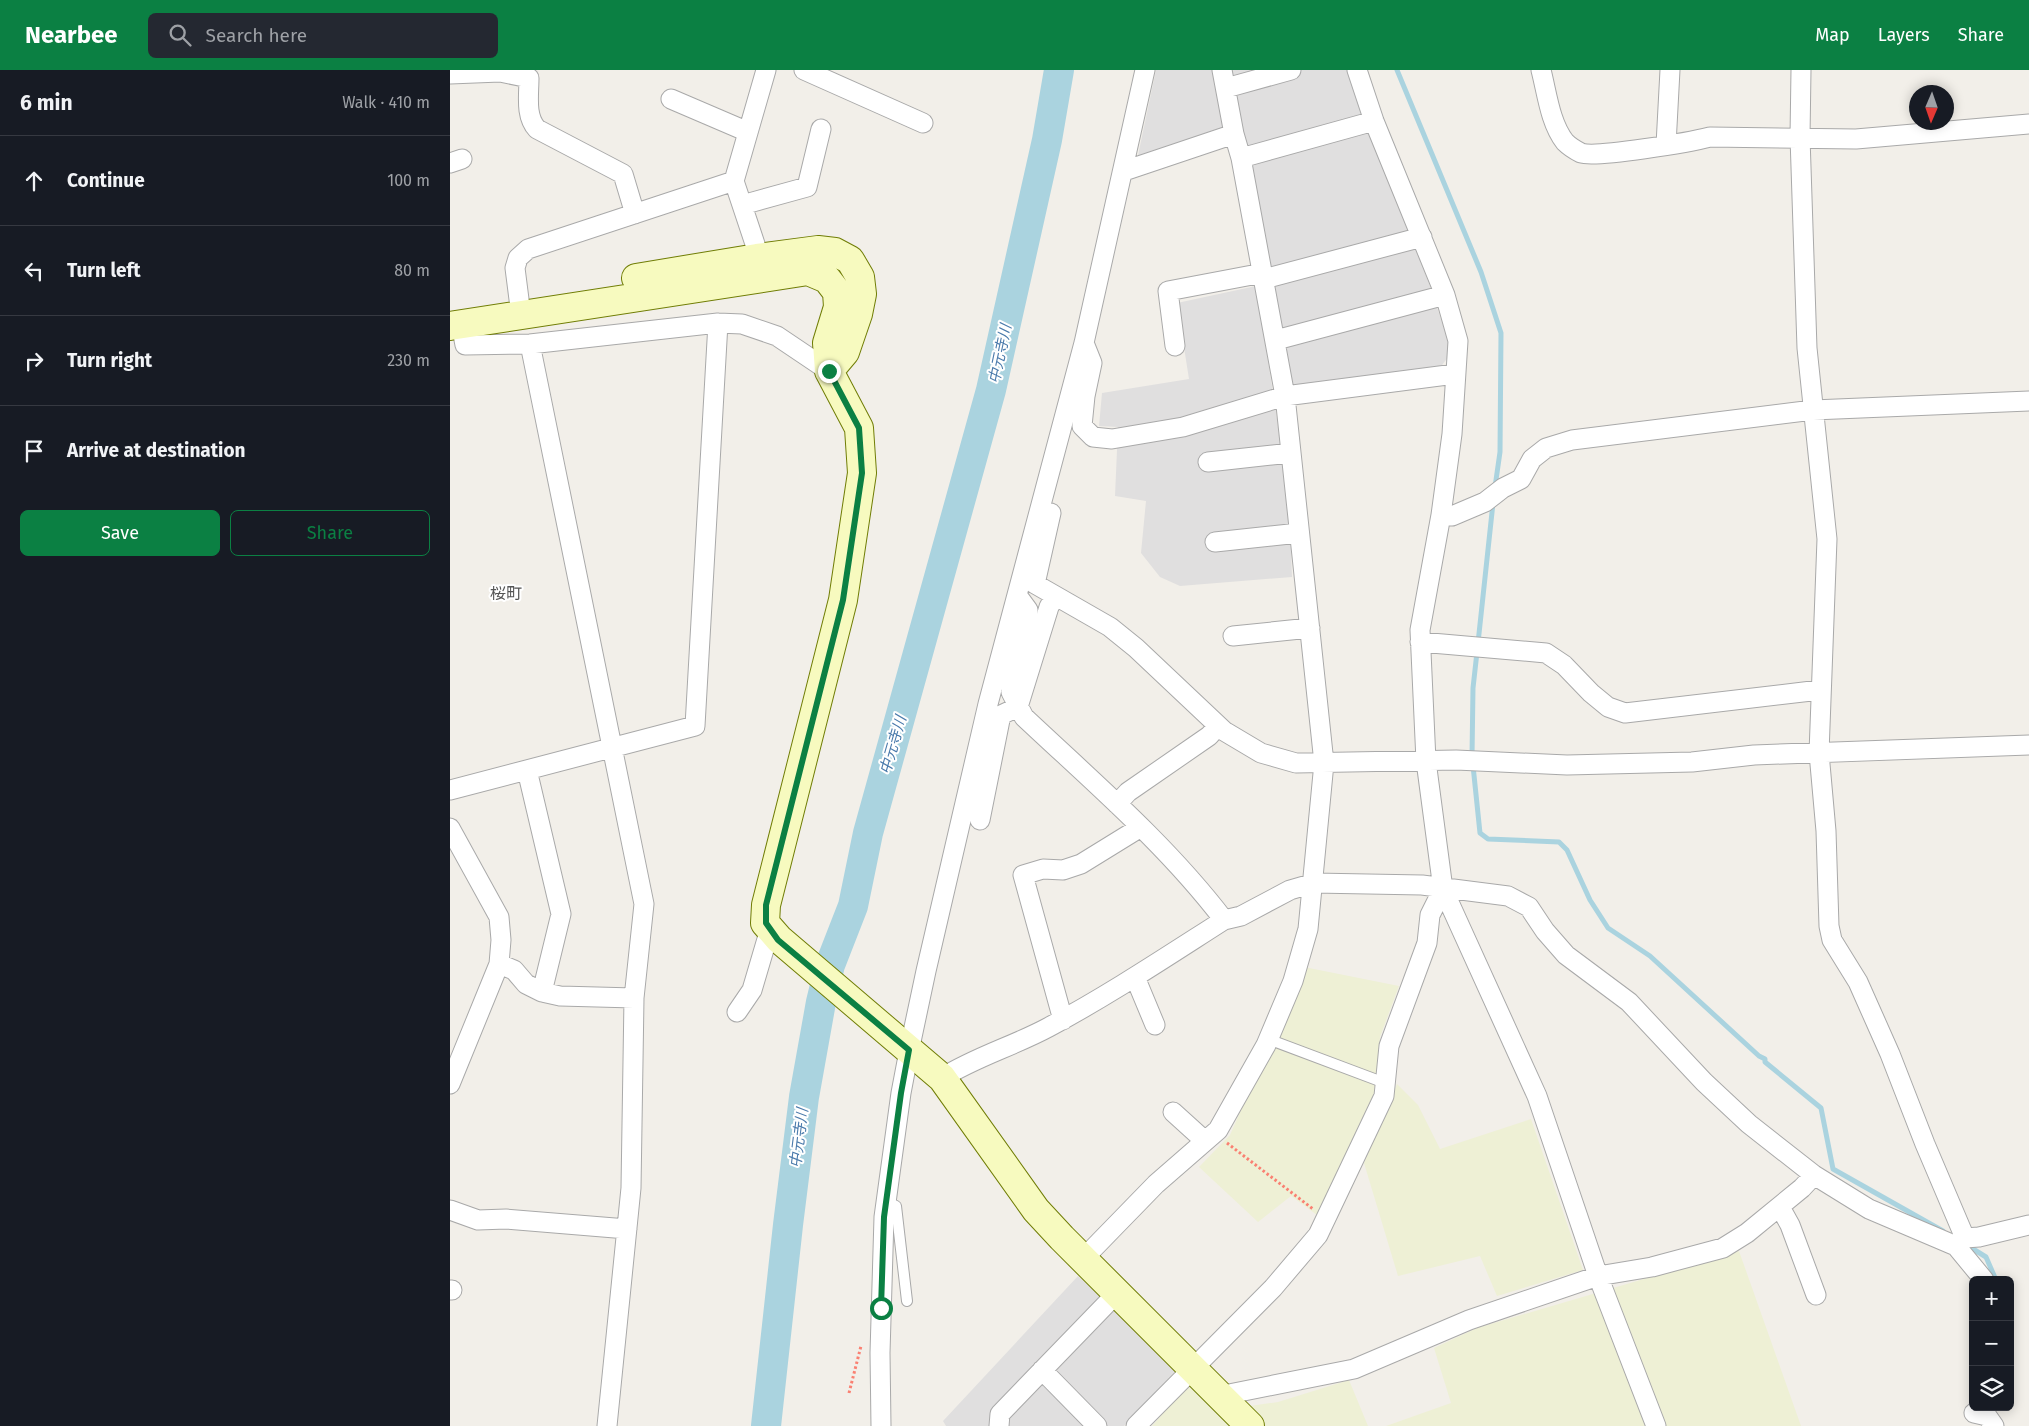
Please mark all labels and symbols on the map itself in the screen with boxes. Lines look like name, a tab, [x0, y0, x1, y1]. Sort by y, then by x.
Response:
north arrow	[1909, 85, 1954, 130]
water label: 中元寺川	[985, 321, 1015, 385]
route end	[818, 360, 841, 383]
district label: 桜町	[490, 584, 522, 603]
water label: 中元寺川	[876, 712, 910, 776]
water label: 中元寺川	[786, 1105, 812, 1169]
route start	[870, 1297, 893, 1320]

